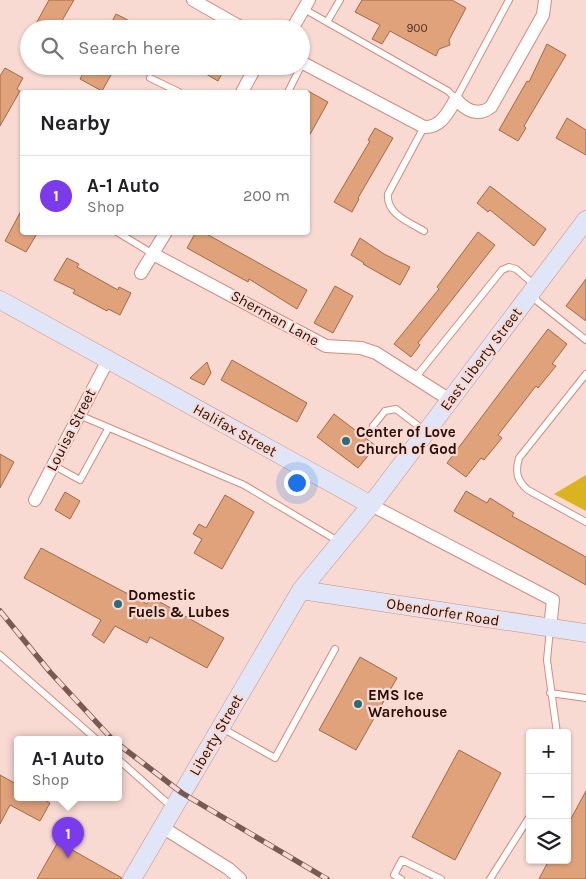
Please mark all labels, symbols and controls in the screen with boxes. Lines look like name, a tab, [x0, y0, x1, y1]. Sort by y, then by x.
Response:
search box	[20, 20, 310, 75]
house number: 900	[406, 21, 428, 35]
icon: search	[38, 34, 66, 62]
text: Search here	[78, 37, 180, 59]
text: Nearby	[40, 111, 110, 135]
text: A-1 Auto	[87, 175, 160, 197]
text: 1	[53, 186, 59, 205]
text: 200 m	[243, 186, 290, 205]
text: Shop	[87, 197, 124, 216]
street label: Sherman Lane	[228, 286, 322, 350]
street label: East Liberty Street	[436, 304, 526, 414]
street label: Louisa Street	[43, 386, 100, 474]
street label: Halifax Street	[190, 400, 280, 461]
place label: Center of Love Church of God	[356, 423, 457, 458]
marker: Center of Love Church of God	[340, 435, 352, 447]
your location	[284, 470, 310, 496]
place label: Domestic Fuels & Lubes	[128, 586, 230, 621]
street label: Obendorfer Road	[385, 594, 501, 630]
marker: Domestic Fuels & Lubes	[112, 598, 124, 610]
place label: EMS Ice Warehouse	[368, 686, 447, 721]
street label: Liberty Street	[185, 691, 247, 779]
marker: EMS Ice Warehouse	[352, 698, 364, 710]
map controls	[526, 729, 571, 864]
button: +	[526, 729, 571, 774]
popup	[14, 736, 122, 801]
text: A-1 Auto	[32, 748, 104, 770]
text: Shop	[32, 770, 69, 789]
button: −	[526, 774, 571, 819]
pin: 1	[52, 817, 84, 858]
button: layers	[526, 819, 571, 864]

